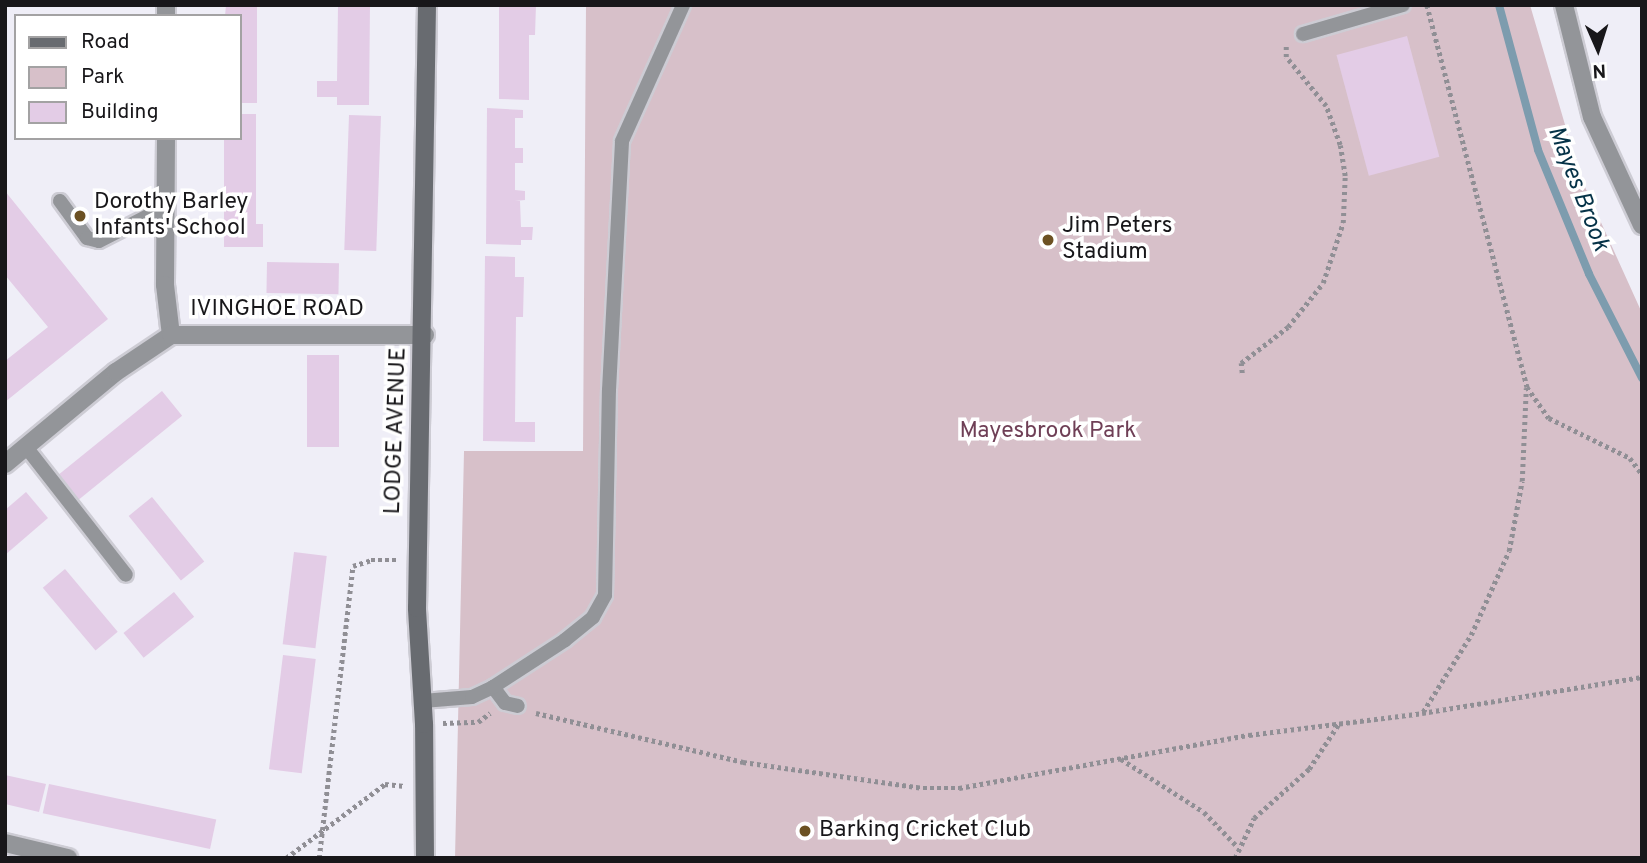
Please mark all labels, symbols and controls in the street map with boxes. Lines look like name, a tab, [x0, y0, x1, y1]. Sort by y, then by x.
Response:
legend	[14, 14, 242, 140]
north arrow	[1563, 14, 1633, 84]
text: Road	[81, 29, 130, 56]
text: N	[1592, 58, 1607, 82]
text: Park	[81, 64, 124, 91]
text: Building	[81, 99, 159, 126]
water label: Mayes Brook	[1540, 122, 1614, 256]
place label: Dorothy Barley Infants' School	[94, 189, 248, 243]
marker: Dorothy Barley Infants' School	[72, 208, 88, 224]
place label: Jim Peters Stadium	[1062, 213, 1173, 267]
marker: Jim Peters Stadium	[1040, 232, 1056, 248]
street label: IVINGHOE ROAD	[190, 296, 364, 324]
street label: LODGE AVENUE	[380, 347, 414, 515]
park label: Mayesbrook Park	[959, 418, 1137, 446]
place label: Barking Cricket Club	[819, 817, 1031, 845]
marker: Barking Cricket Club	[797, 823, 813, 839]

